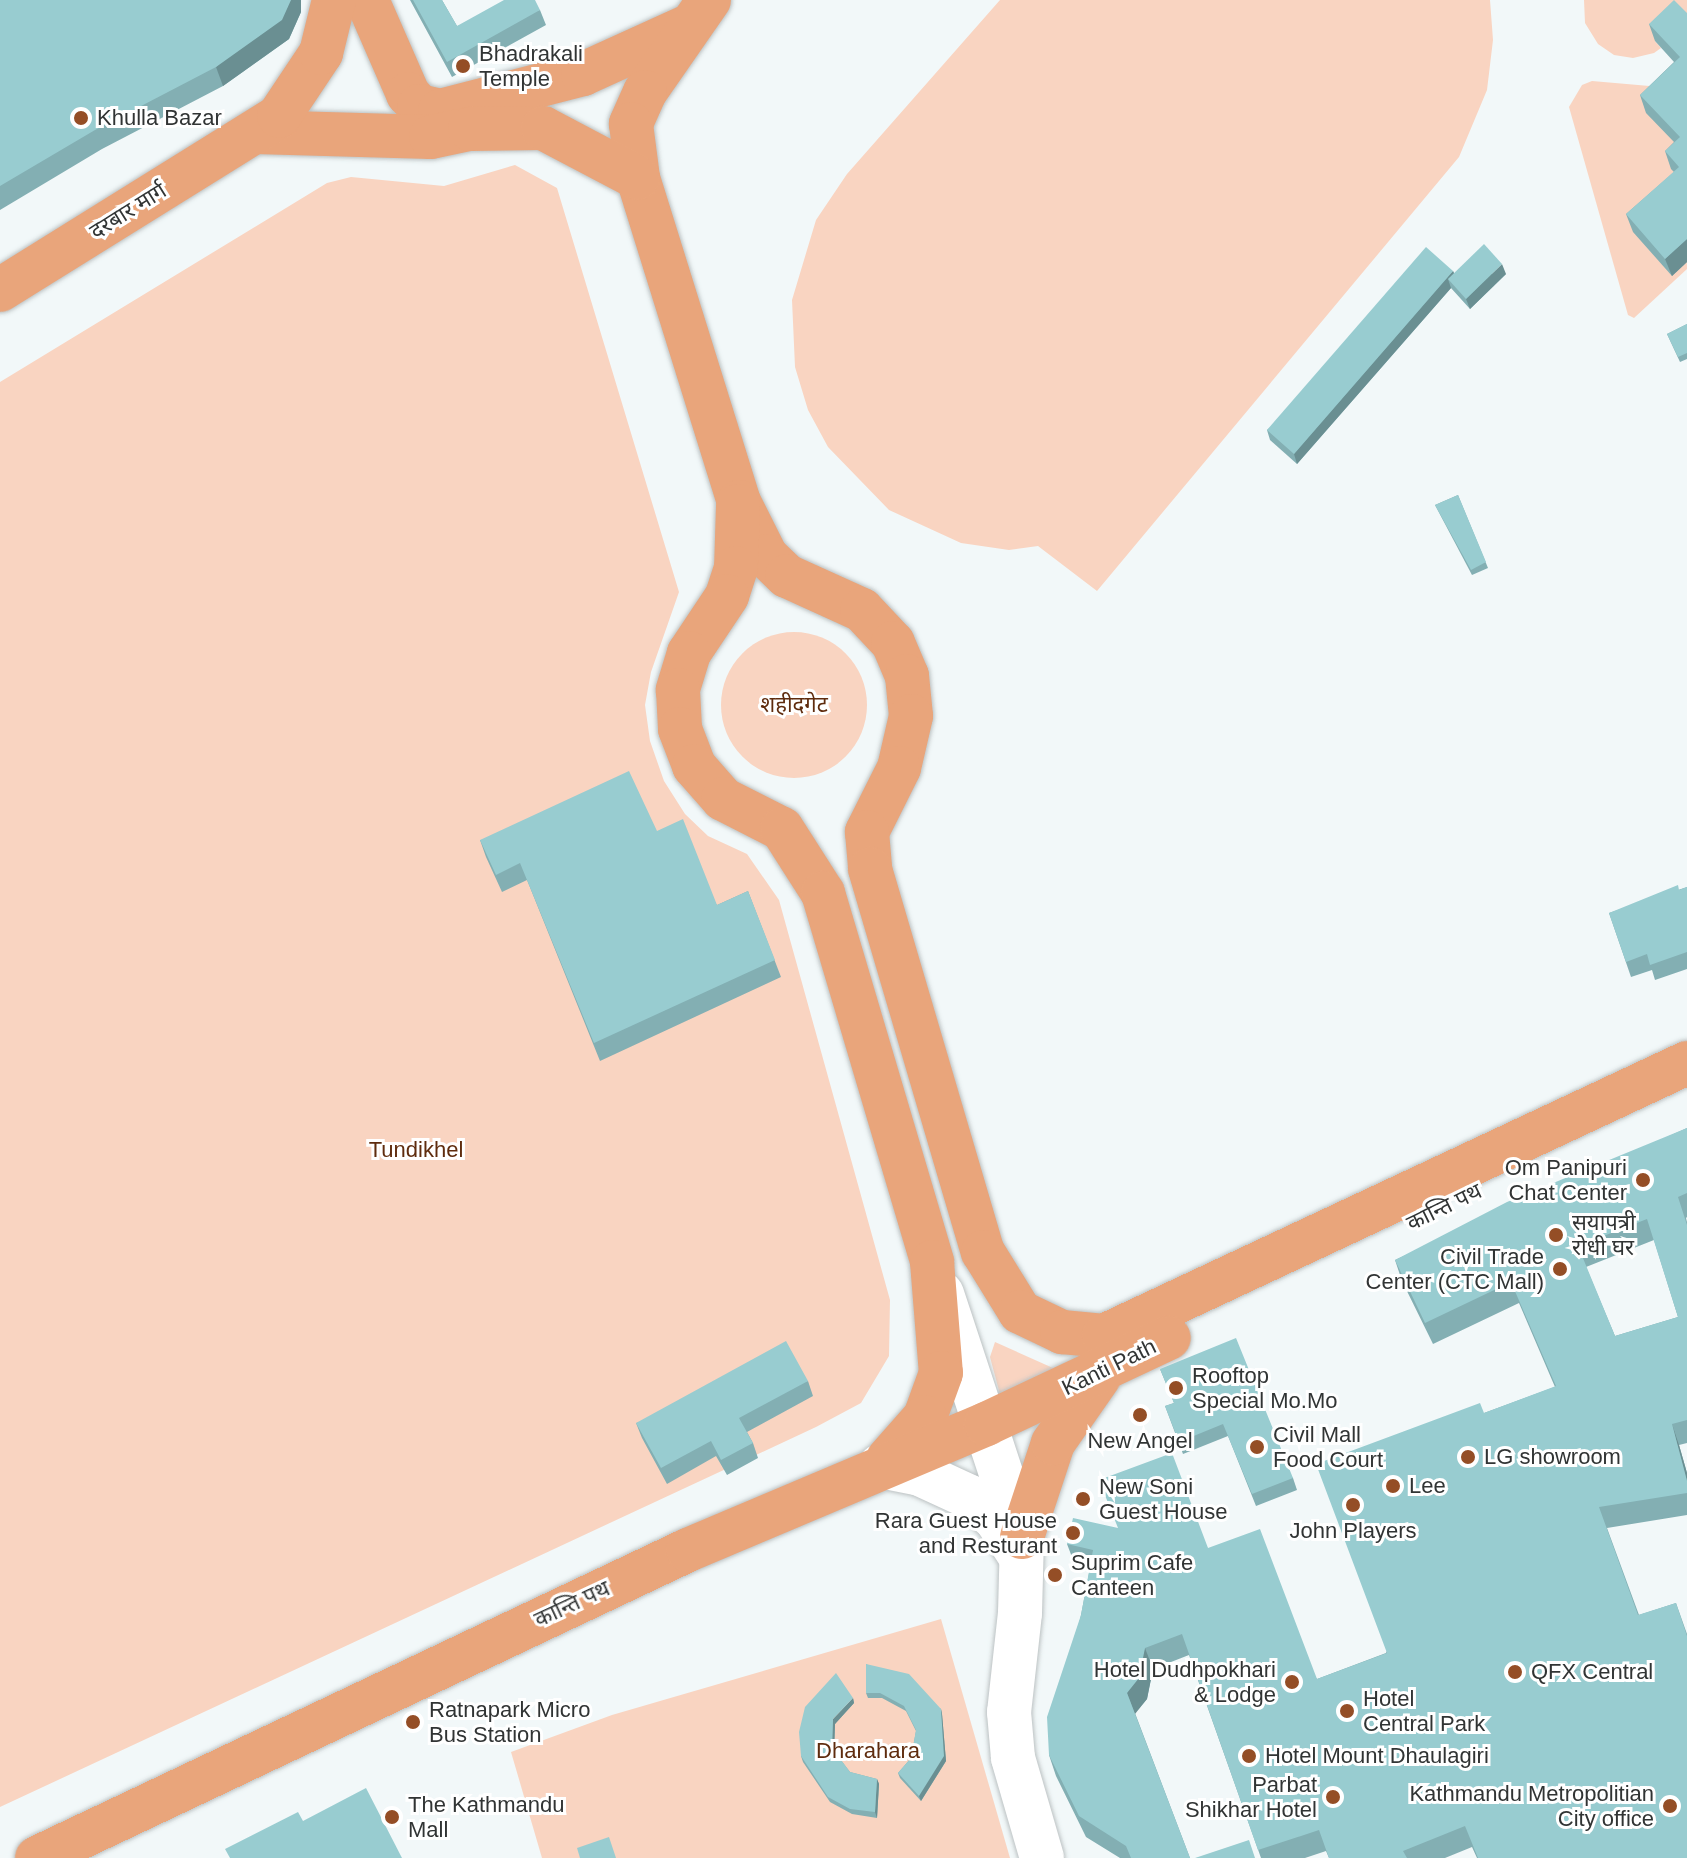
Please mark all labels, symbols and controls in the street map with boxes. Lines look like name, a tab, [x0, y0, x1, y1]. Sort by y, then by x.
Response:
place label: Bhadrakali Temple	[479, 40, 583, 92]
marker: Bhadrakali Temple	[454, 57, 472, 75]
place label: Khulla Bazar	[97, 105, 222, 131]
marker: Khulla Bazar	[72, 109, 90, 127]
street label: दरबार मार्ग	[85, 177, 171, 245]
park label: शहीदगेट	[760, 692, 828, 718]
park label: Tundikhel	[369, 1137, 463, 1163]
place label: Om Panipuri Chat Center	[1505, 1154, 1627, 1206]
marker: Om Panipuri Chat Center	[1634, 1171, 1652, 1189]
street label: कान्ति पथ	[1402, 1178, 1486, 1236]
place label: सयापत्री रोधी घर	[1572, 1209, 1636, 1260]
marker: सयापत्री रोधी घर	[1547, 1226, 1565, 1244]
place label: Civil Trade Center (CTC Mall)	[1366, 1243, 1544, 1294]
marker: Civil Trade Center (CTC Mall)	[1551, 1260, 1569, 1278]
street label: Kanti Path	[1058, 1333, 1160, 1401]
place label: Rooftop Special Mo.Mo	[1192, 1362, 1338, 1414]
marker: Rooftop Special Mo.Mo	[1167, 1379, 1185, 1397]
marker: New Angel	[1131, 1406, 1149, 1424]
place label: Civil Mall Food Court	[1273, 1421, 1383, 1472]
place label: New Angel	[1087, 1428, 1193, 1454]
marker: Civil Mall Food Court	[1248, 1438, 1266, 1456]
place label: LG showroom	[1484, 1444, 1621, 1470]
marker: LG showroom	[1459, 1448, 1477, 1466]
place label: New Soni Guest House	[1099, 1473, 1227, 1524]
place label: Lee	[1409, 1473, 1446, 1499]
marker: Lee	[1384, 1477, 1402, 1495]
marker: New Soni Guest House	[1074, 1490, 1092, 1508]
marker: John Players	[1344, 1496, 1362, 1514]
place label: Rara Guest House and Resturant	[875, 1507, 1057, 1558]
place label: John Players	[1289, 1518, 1417, 1544]
marker: Rara Guest House and Resturant	[1064, 1524, 1082, 1542]
place label: Suprim Cafe Canteen	[1071, 1549, 1193, 1600]
marker: Suprim Cafe Canteen	[1046, 1566, 1064, 1584]
street label: कान्ति पथ	[530, 1575, 614, 1633]
place label: Hotel Dudhpokhari & Lodge	[1094, 1656, 1276, 1708]
place label: QFX Central	[1531, 1659, 1653, 1685]
marker: QFX Central	[1506, 1663, 1524, 1681]
marker: Hotel Dudhpokhari & Lodge	[1283, 1673, 1301, 1691]
place label: Hotel Central Park	[1363, 1685, 1485, 1736]
place label: Ratnapark Micro Bus Station	[429, 1696, 590, 1748]
marker: Hotel Central Park	[1338, 1702, 1356, 1720]
marker: Ratnapark Micro Bus Station	[404, 1713, 422, 1731]
park label: Dharahara	[816, 1738, 920, 1764]
place label: Hotel Mount Dhaulagiri	[1265, 1743, 1489, 1769]
marker: Hotel Mount Dhaulagiri	[1240, 1747, 1258, 1765]
place label: Parbat Shikhar Hotel	[1185, 1771, 1317, 1822]
place label: Kathmandu Metropolitian City office	[1409, 1780, 1654, 1832]
marker: Parbat Shikhar Hotel	[1324, 1788, 1342, 1806]
place label: The Kathmandu Mall	[408, 1791, 565, 1842]
marker: Kathmandu Metropolitian City office	[1661, 1797, 1679, 1815]
marker: The Kathmandu Mall	[383, 1808, 401, 1826]

